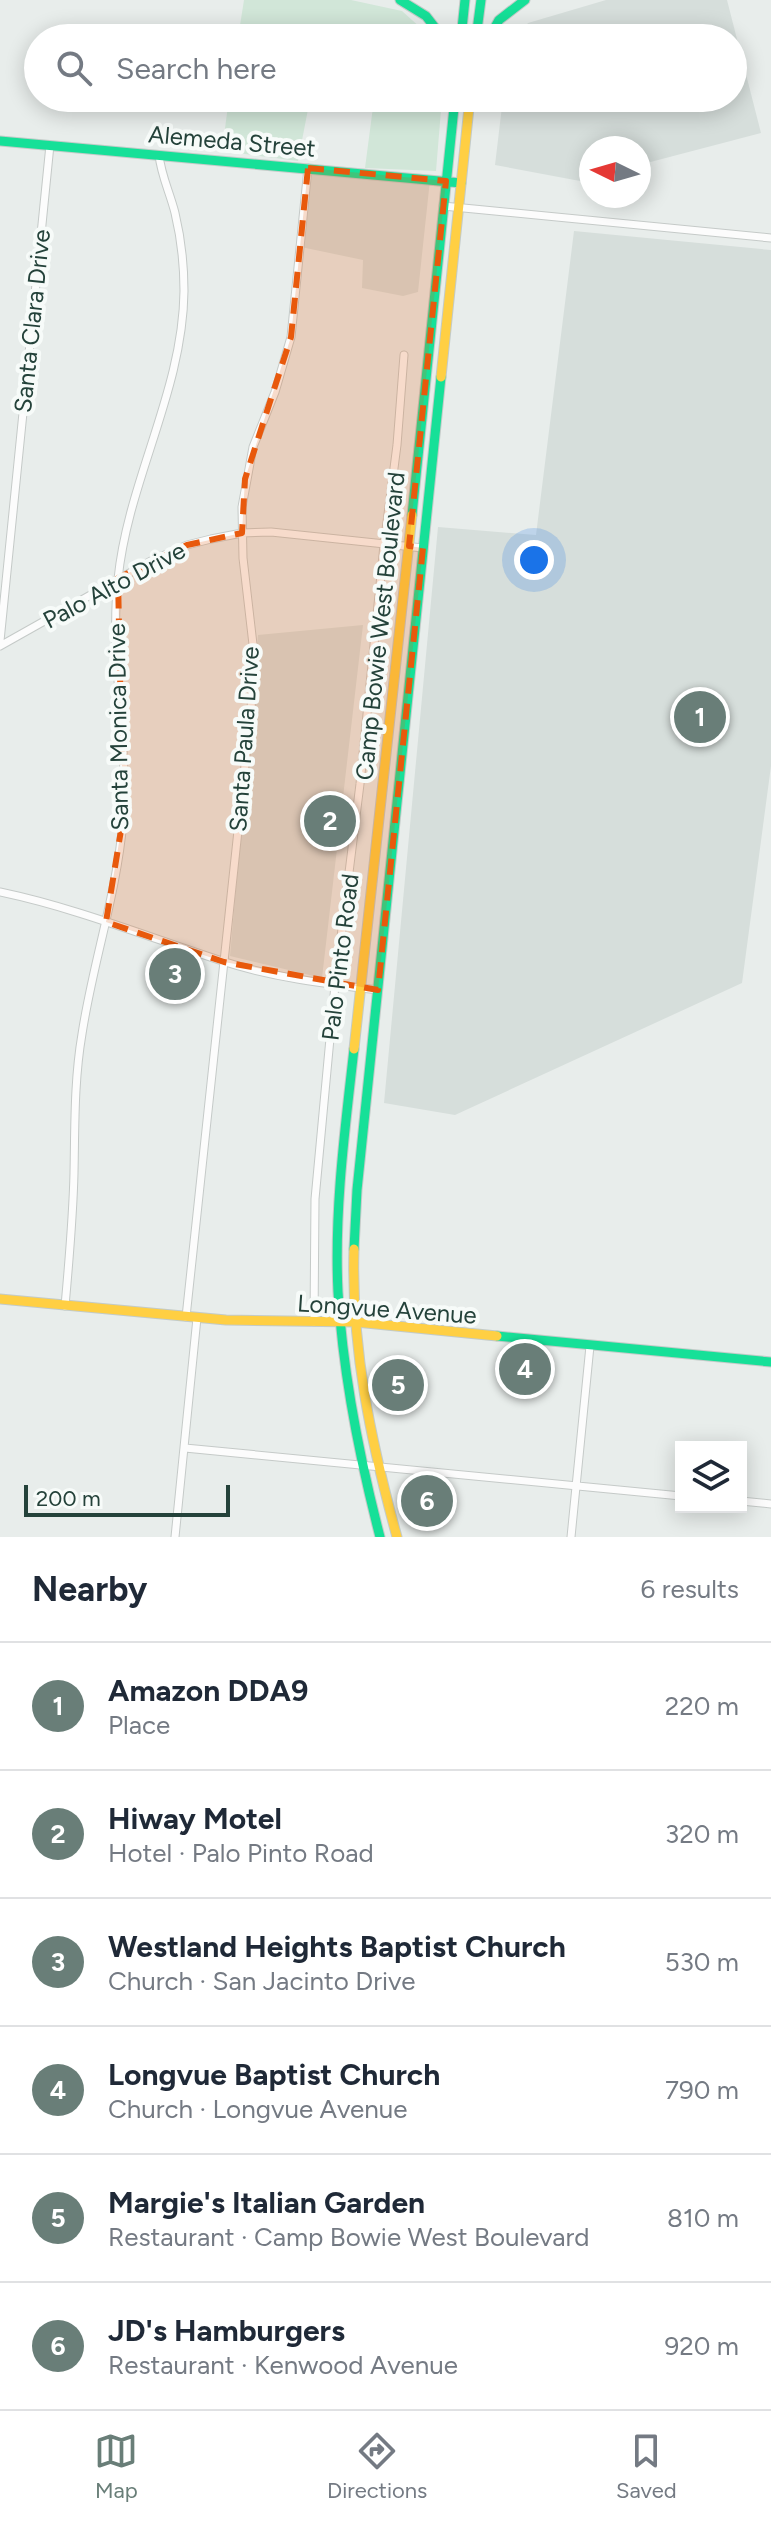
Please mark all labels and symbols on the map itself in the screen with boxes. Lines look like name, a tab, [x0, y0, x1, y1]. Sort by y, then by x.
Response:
street label: Alemeda Street	[147, 119, 317, 163]
north arrow	[579, 136, 651, 208]
street label: Santa Clara Drive	[8, 228, 56, 414]
street label: Camp Bowie West Boulevard	[349, 470, 411, 782]
street label: Palo Alto Drive	[38, 535, 190, 635]
your location	[514, 540, 554, 580]
street label: Santa Monica Drive	[102, 623, 134, 831]
street label: Santa Paula Drive	[223, 645, 265, 833]
pin: 1	[674, 687, 726, 747]
pin: 2	[304, 791, 356, 851]
street label: Palo Pinto Road	[315, 872, 365, 1042]
pin: 3	[149, 944, 201, 1004]
street label: Longvue Avenue	[296, 1288, 478, 1330]
pin: 4	[499, 1339, 551, 1399]
pin: 5	[372, 1355, 424, 1415]
pin: 6	[401, 1471, 453, 1531]
scale bar	[24, 1481, 230, 1517]

